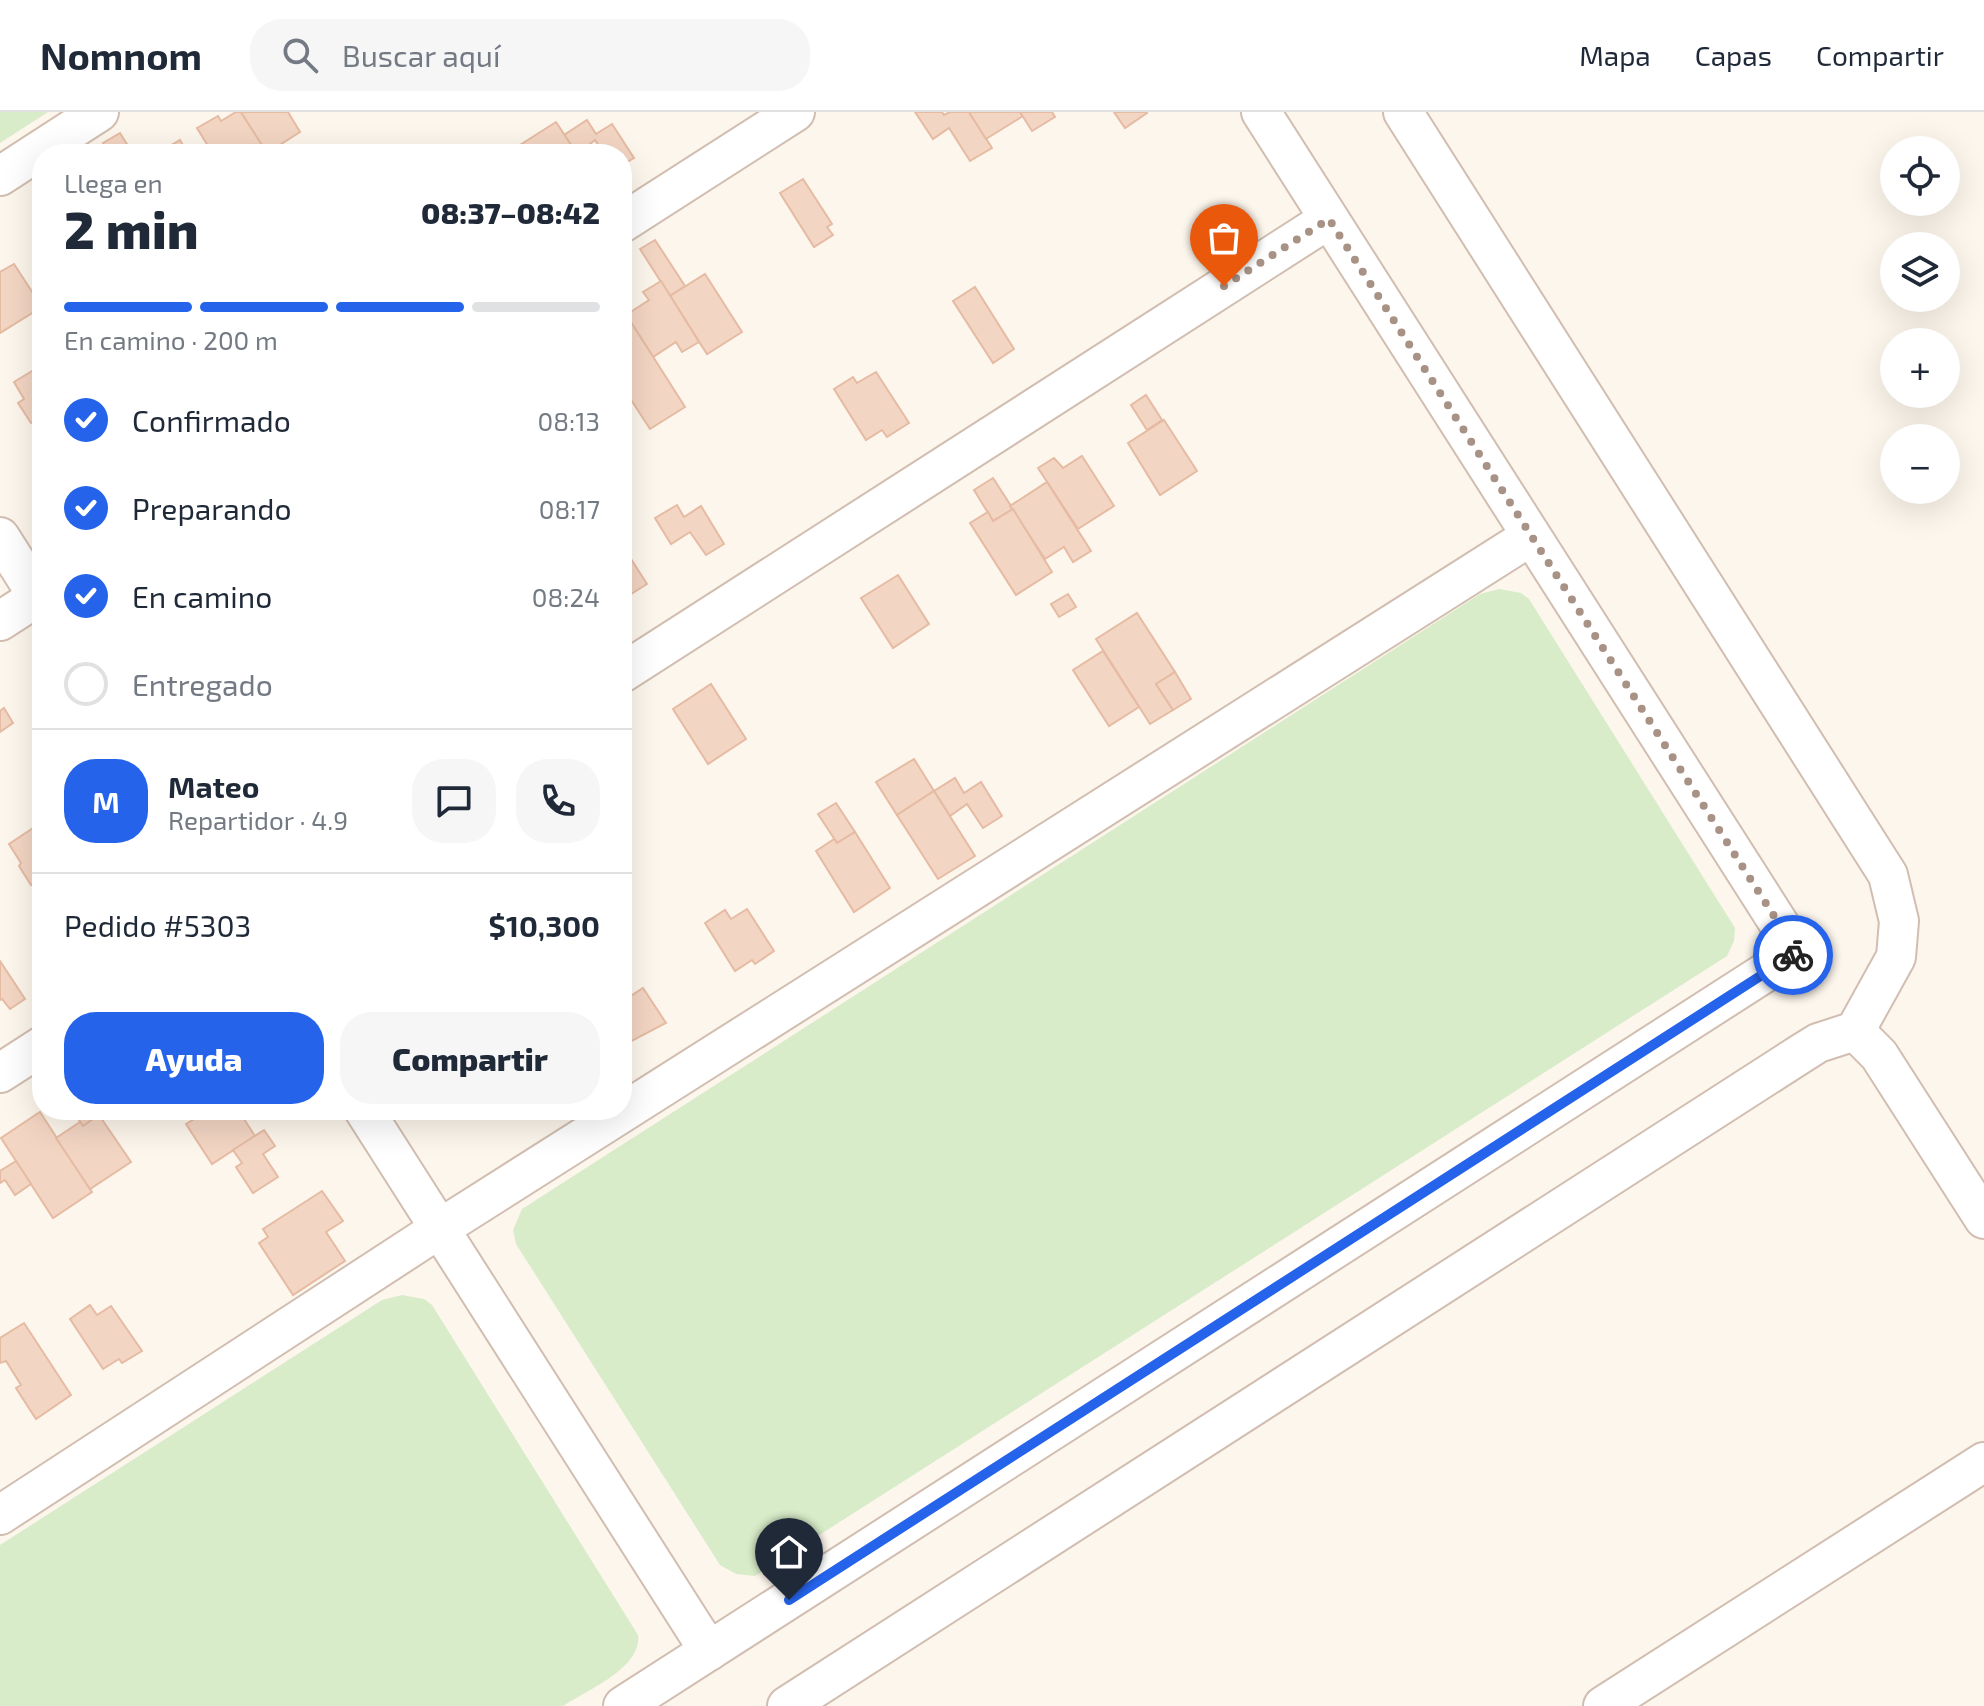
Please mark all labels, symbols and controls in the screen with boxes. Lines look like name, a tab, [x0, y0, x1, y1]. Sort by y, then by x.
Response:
search box	[250, 19, 810, 91]
text: Nomnom	[40, 32, 202, 78]
icon: search	[278, 33, 322, 77]
text: Buscar aquí	[342, 37, 500, 73]
text: Mapa	[1579, 38, 1651, 72]
text: Capas	[1695, 38, 1772, 72]
text: Compartir	[1816, 38, 1944, 72]
map controls	[1880, 136, 1960, 504]
button: locate	[1880, 136, 1960, 216]
text: Llega en	[64, 167, 163, 198]
text: 08:37–08:42	[421, 194, 600, 230]
text: 2 min	[64, 197, 199, 259]
pin	[1190, 204, 1258, 286]
icon: bag	[1202, 216, 1246, 260]
button: layers	[1880, 232, 1960, 312]
text: En camino · 200 m	[64, 324, 278, 355]
button: +	[1880, 328, 1960, 408]
icon: check	[64, 398, 108, 442]
text: Confirmado	[132, 402, 291, 438]
text: 08:13	[538, 405, 600, 436]
button: −	[1880, 424, 1960, 504]
icon: check	[64, 486, 108, 530]
text: Preparando	[132, 490, 291, 526]
text: 08:17	[539, 493, 600, 524]
icon: check	[64, 574, 108, 618]
text: En camino	[132, 578, 272, 614]
text: 08:24	[532, 581, 600, 612]
text: Entregado	[132, 666, 273, 702]
button: chat	[412, 759, 496, 843]
button: phone	[516, 759, 600, 843]
text: Mateo	[168, 768, 259, 804]
text: M	[92, 783, 120, 819]
text: Repartidor · 4.9	[168, 804, 348, 835]
text: Pedido #5303	[64, 907, 251, 943]
text: $10,300	[489, 907, 600, 943]
courier	[1753, 915, 1833, 995]
icon: bike	[1771, 933, 1815, 977]
button: Ayuda	[64, 1012, 324, 1104]
button: Compartir	[340, 1012, 600, 1104]
pin	[755, 1518, 823, 1600]
icon: home	[767, 1530, 811, 1574]

